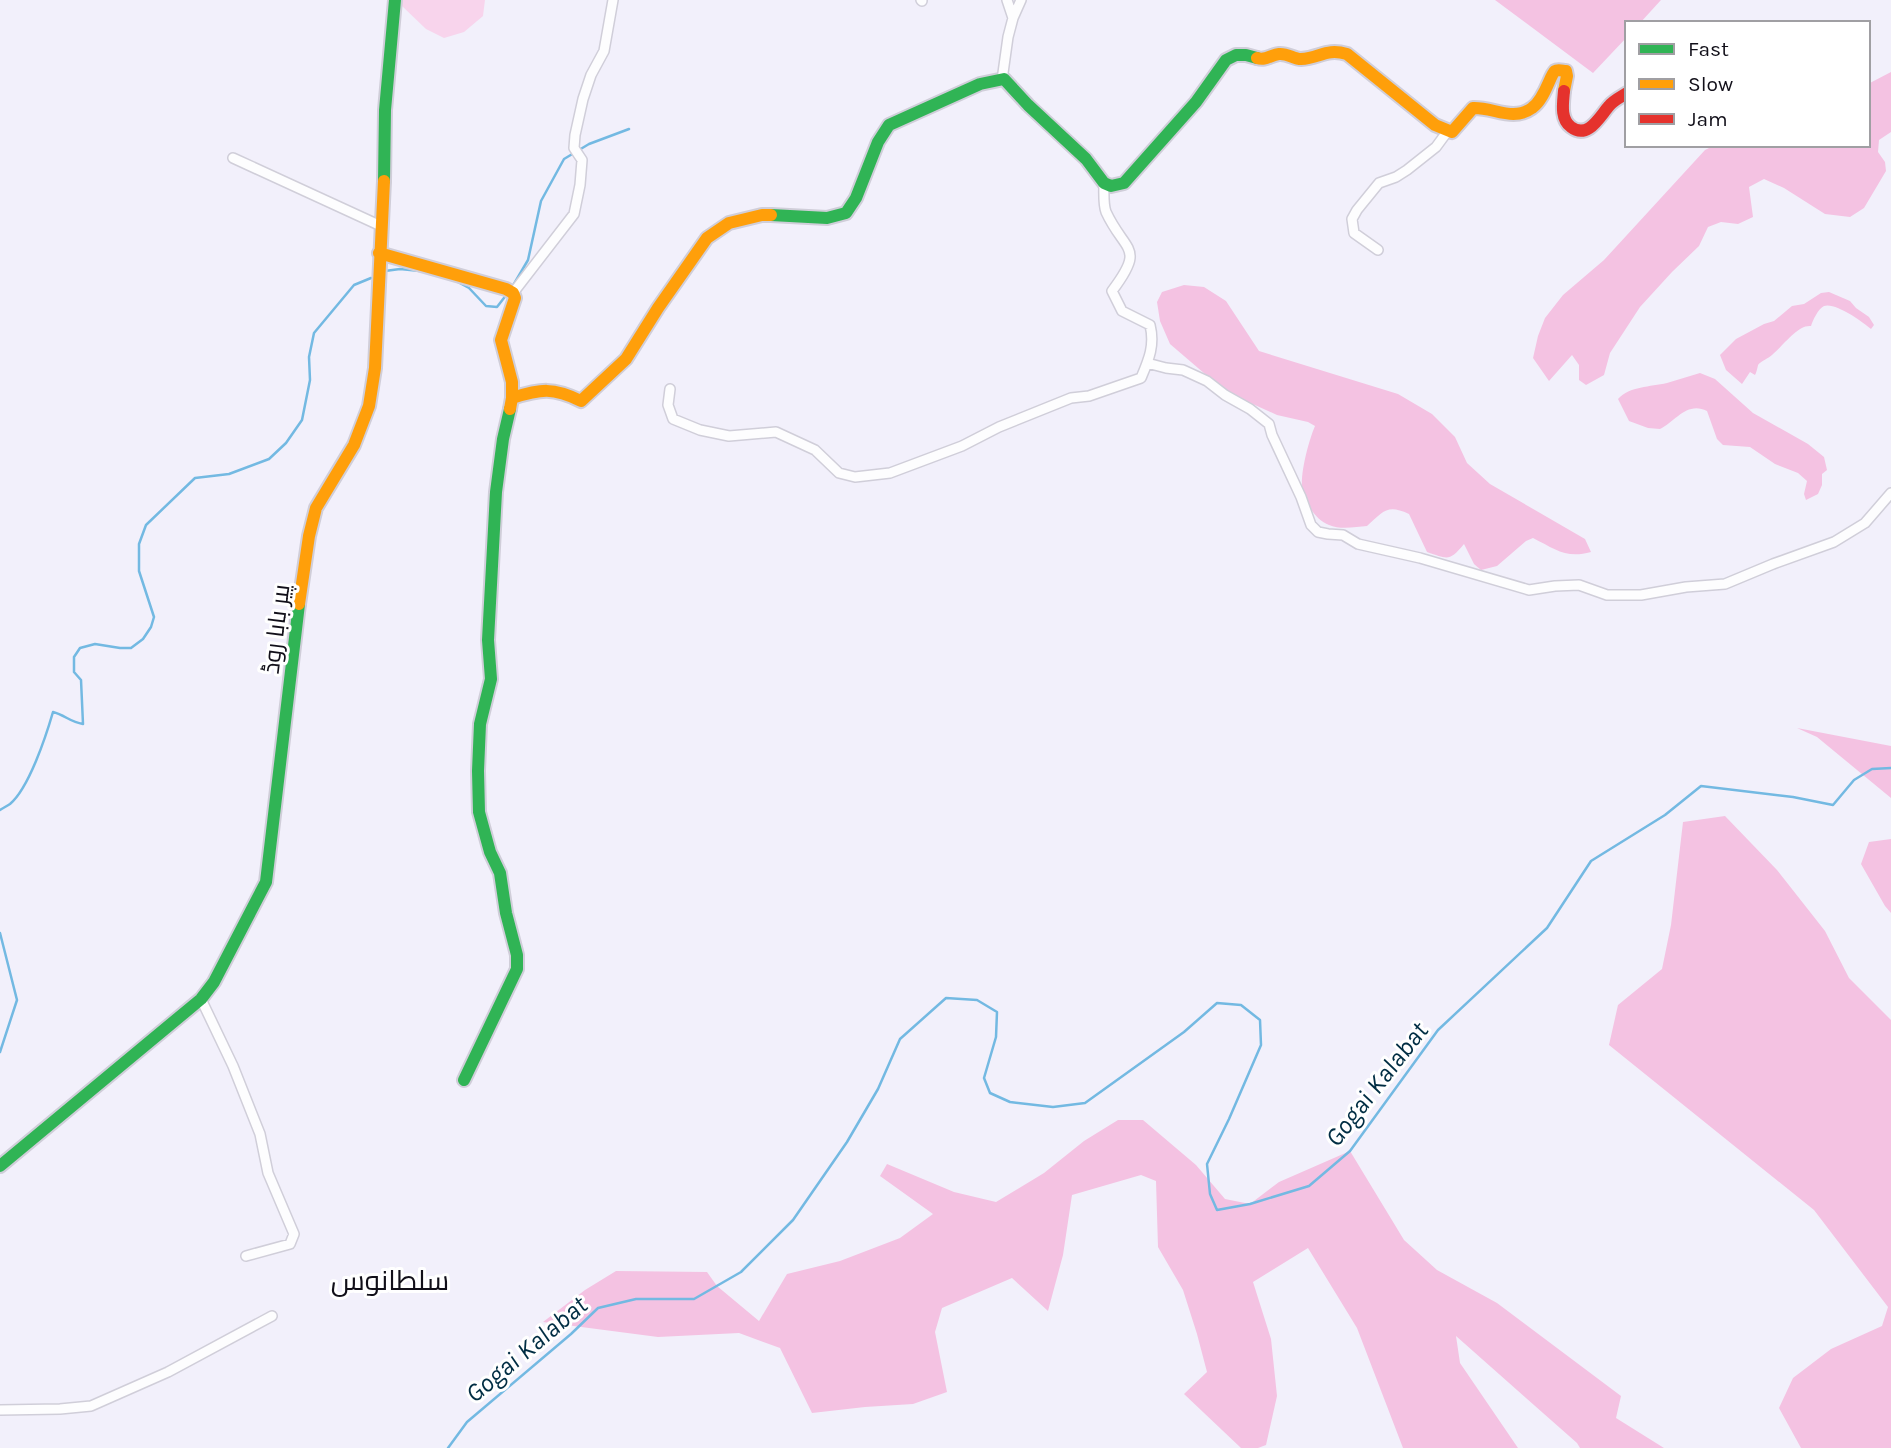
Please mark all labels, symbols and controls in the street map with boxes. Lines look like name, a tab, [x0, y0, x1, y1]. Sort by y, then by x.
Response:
legend	[1625, 21, 1870, 147]
text: Fast	[1688, 37, 1729, 61]
text: Slow	[1688, 72, 1733, 96]
text: Jam	[1688, 107, 1728, 131]
street label: پیر بابا روڈ	[257, 582, 297, 676]
water label: Gogai Kalabat	[1318, 1015, 1435, 1153]
district label: سلطانوس	[331, 1264, 449, 1297]
water label: Gogai Kalabat	[459, 1289, 594, 1409]

